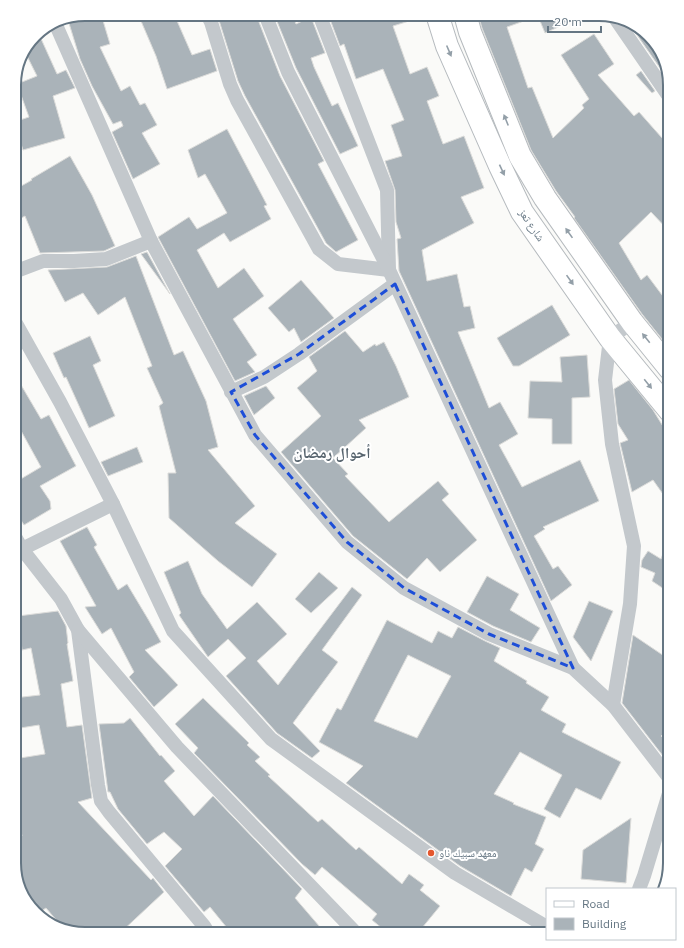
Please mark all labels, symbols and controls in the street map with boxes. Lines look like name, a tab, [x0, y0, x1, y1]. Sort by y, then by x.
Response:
scale bar	[548, 8, 601, 34]
text: 20 m	[554, 14, 582, 29]
one-way arrow	[446, 45, 453, 57]
one-way arrow	[502, 114, 508, 126]
one-way arrow	[499, 164, 505, 176]
street label: شارع تعز	[515, 205, 548, 244]
one-way arrow	[565, 228, 573, 238]
one-way arrow	[566, 275, 574, 285]
one-way arrow	[641, 333, 650, 344]
one-way arrow	[643, 379, 652, 389]
district label: أحوال رمضان	[293, 443, 371, 462]
place label: معهد سبيك ناو	[439, 846, 497, 860]
marker: معهد سبيك ناو	[426, 848, 436, 858]
legend	[546, 888, 676, 940]
text: Road	[582, 896, 610, 911]
text: Building	[582, 916, 627, 931]

